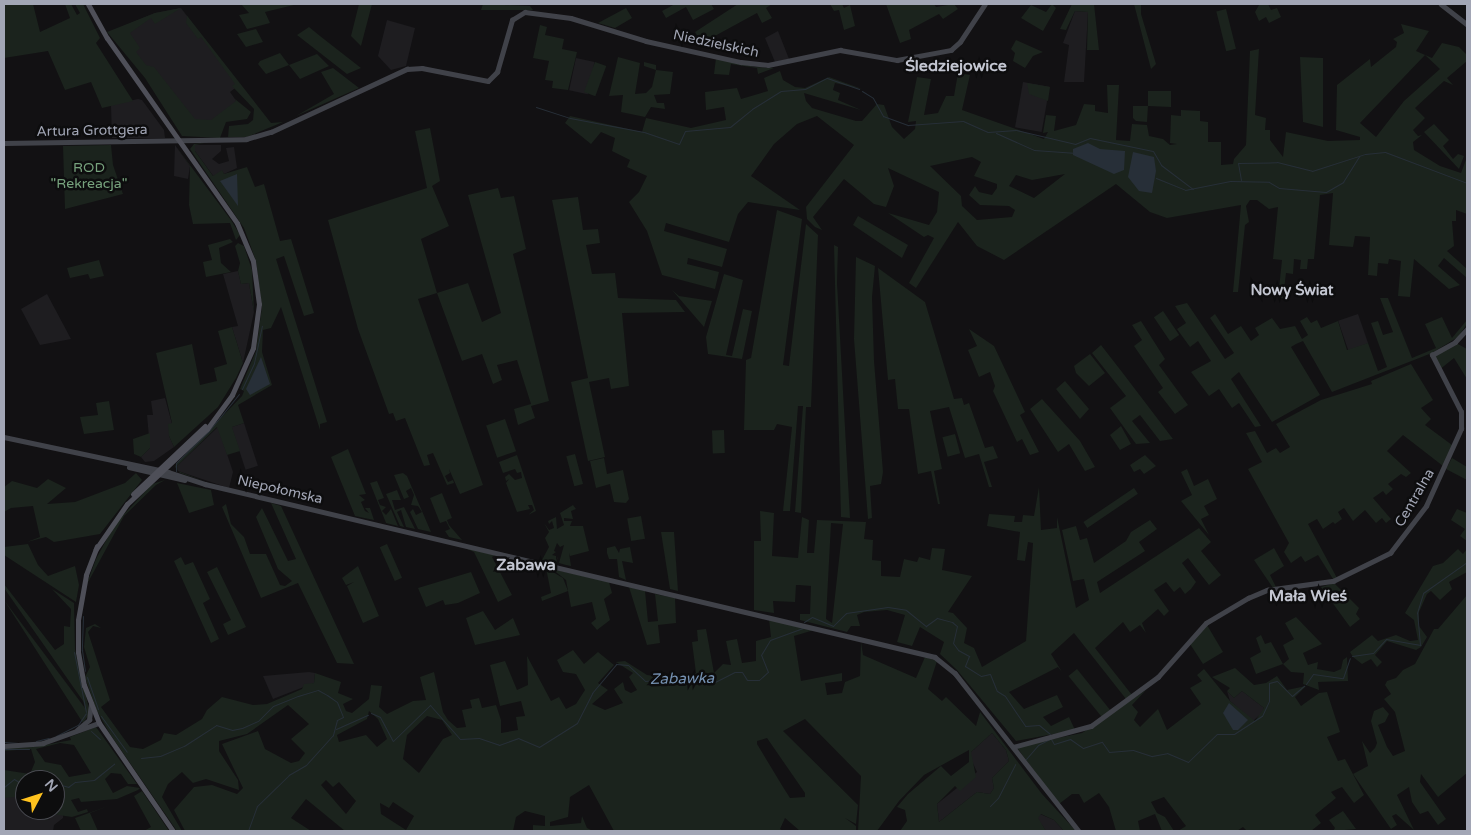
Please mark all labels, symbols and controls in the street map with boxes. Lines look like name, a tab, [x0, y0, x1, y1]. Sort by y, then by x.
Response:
street label: Niedzielskich	[672, 27, 760, 61]
district label: Śledziejowice	[905, 56, 1007, 76]
street label: Artura Grottgera	[36, 122, 148, 140]
park label: ROD "Rekreacja"	[51, 160, 127, 192]
district label: Nowy Świat	[1250, 282, 1334, 300]
street label: Centralna	[1392, 466, 1438, 530]
street label: Niepołomska	[236, 472, 324, 508]
district label: Zabawa	[496, 555, 556, 575]
district label: Mała Wieś	[1269, 586, 1347, 606]
water label: Zabawka	[650, 669, 714, 689]
north arrow	[15, 770, 65, 820]
text: N	[41, 776, 61, 795]

